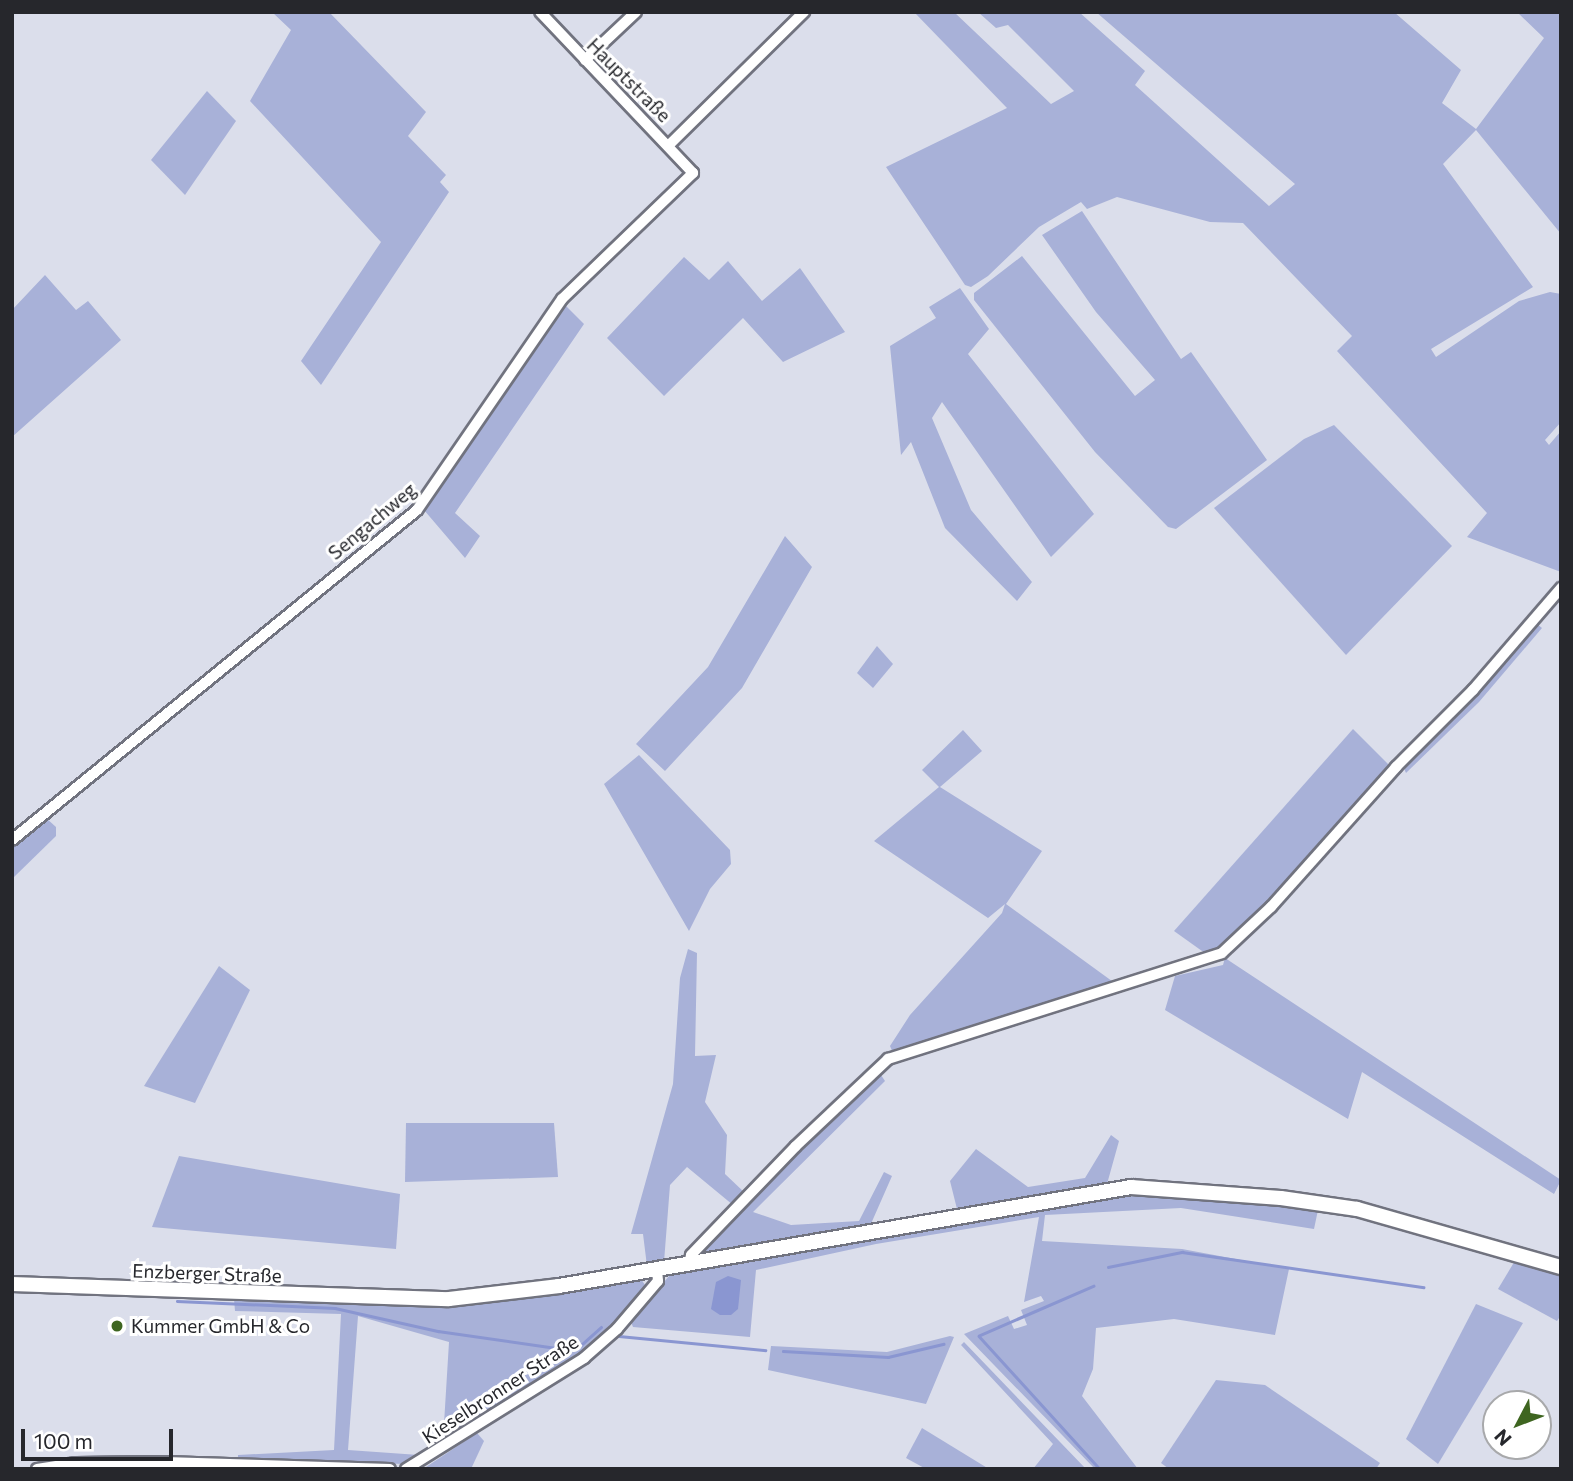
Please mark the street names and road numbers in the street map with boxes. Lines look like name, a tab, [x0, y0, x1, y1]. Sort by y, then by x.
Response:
street label: Hauptstraße	[582, 33, 676, 127]
street label: Sengachweg	[324, 478, 420, 564]
street label: Enzberger Straße	[132, 1259, 282, 1287]
street label: Kieselbronner Straße	[418, 1330, 582, 1448]

